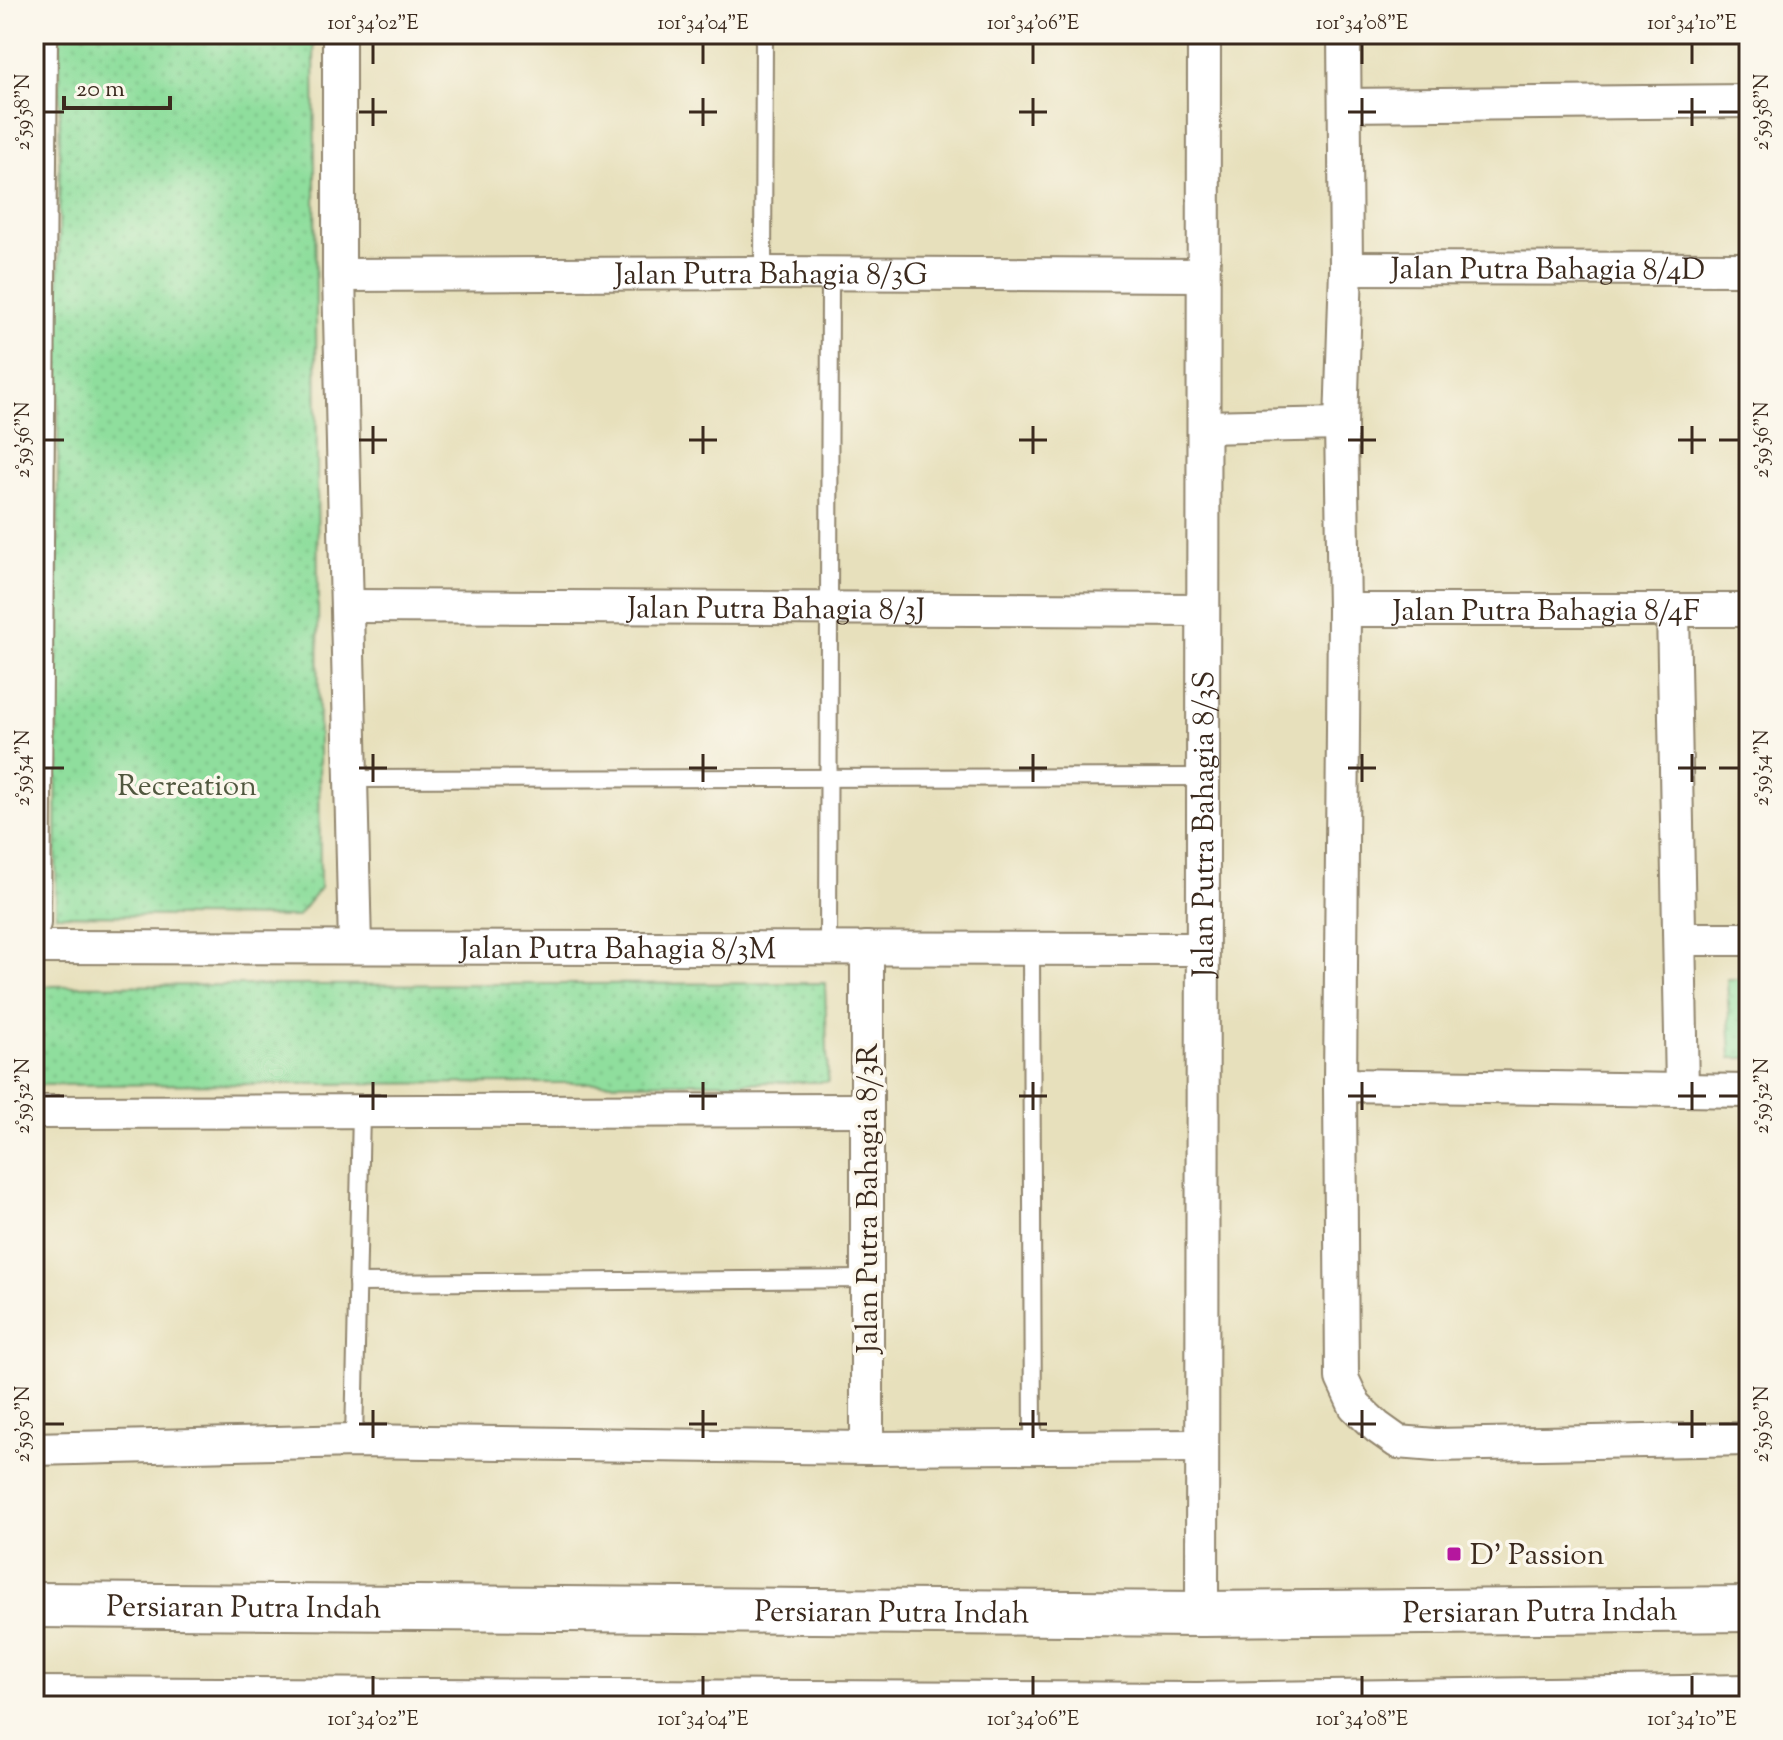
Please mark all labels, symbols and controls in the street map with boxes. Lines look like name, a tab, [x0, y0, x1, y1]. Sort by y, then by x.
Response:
text: 101°34'02"E	[327, 10, 419, 39]
text: 101°34'04"E	[657, 10, 749, 39]
text: 101°34'06"E	[987, 10, 1079, 39]
text: 101°34'08"E	[1316, 10, 1408, 39]
text: 101°34'10"E	[1647, 10, 1737, 39]
scale bar	[64, 60, 170, 110]
text: 20 m	[76, 73, 125, 107]
text: 2°59'58"N	[10, 74, 39, 150]
text: 2°59'58"N	[1749, 74, 1778, 150]
street label: Jalan Putra Bahagia 8/4D	[1389, 249, 1705, 293]
street label: Jalan Putra Bahagia 8/3G	[612, 254, 928, 298]
text: 2°59'56"N	[10, 402, 39, 478]
text: 2°59'56"N	[1749, 402, 1778, 478]
street label: Jalan Putra Bahagia 8/3J	[625, 588, 925, 633]
street label: Jalan Putra Bahagia 8/4F	[1390, 591, 1700, 634]
street label: Jalan Putra Bahagia 8/3S	[1184, 671, 1227, 979]
text: 2°59'54"N	[10, 730, 39, 806]
text: 2°59'54"N	[1749, 730, 1778, 806]
park label: Recreation	[117, 766, 257, 809]
street label: Jalan Putra Bahagia 8/3M	[458, 929, 776, 972]
street label: Jalan Putra Bahagia 8/3R	[848, 1042, 891, 1355]
text: 2°59'52"N	[10, 1058, 39, 1134]
text: 2°59'52"N	[1749, 1058, 1778, 1134]
text: 2°59'50"N	[10, 1386, 39, 1462]
text: 2°59'50"N	[1749, 1386, 1778, 1462]
place label: D' Passion	[1470, 1535, 1605, 1578]
marker: D' Passion	[1445, 1545, 1463, 1563]
street label: Persiaran Putra Indah	[106, 1587, 382, 1632]
street label: Persiaran Putra Indah	[1402, 1591, 1678, 1636]
street label: Persiaran Putra Indah	[754, 1592, 1030, 1637]
text: 101°34'02"E	[327, 1706, 419, 1735]
text: 101°34'04"E	[657, 1706, 749, 1735]
text: 101°34'06"E	[987, 1706, 1079, 1735]
text: 101°34'08"E	[1316, 1706, 1408, 1735]
text: 101°34'10"E	[1647, 1706, 1737, 1735]

